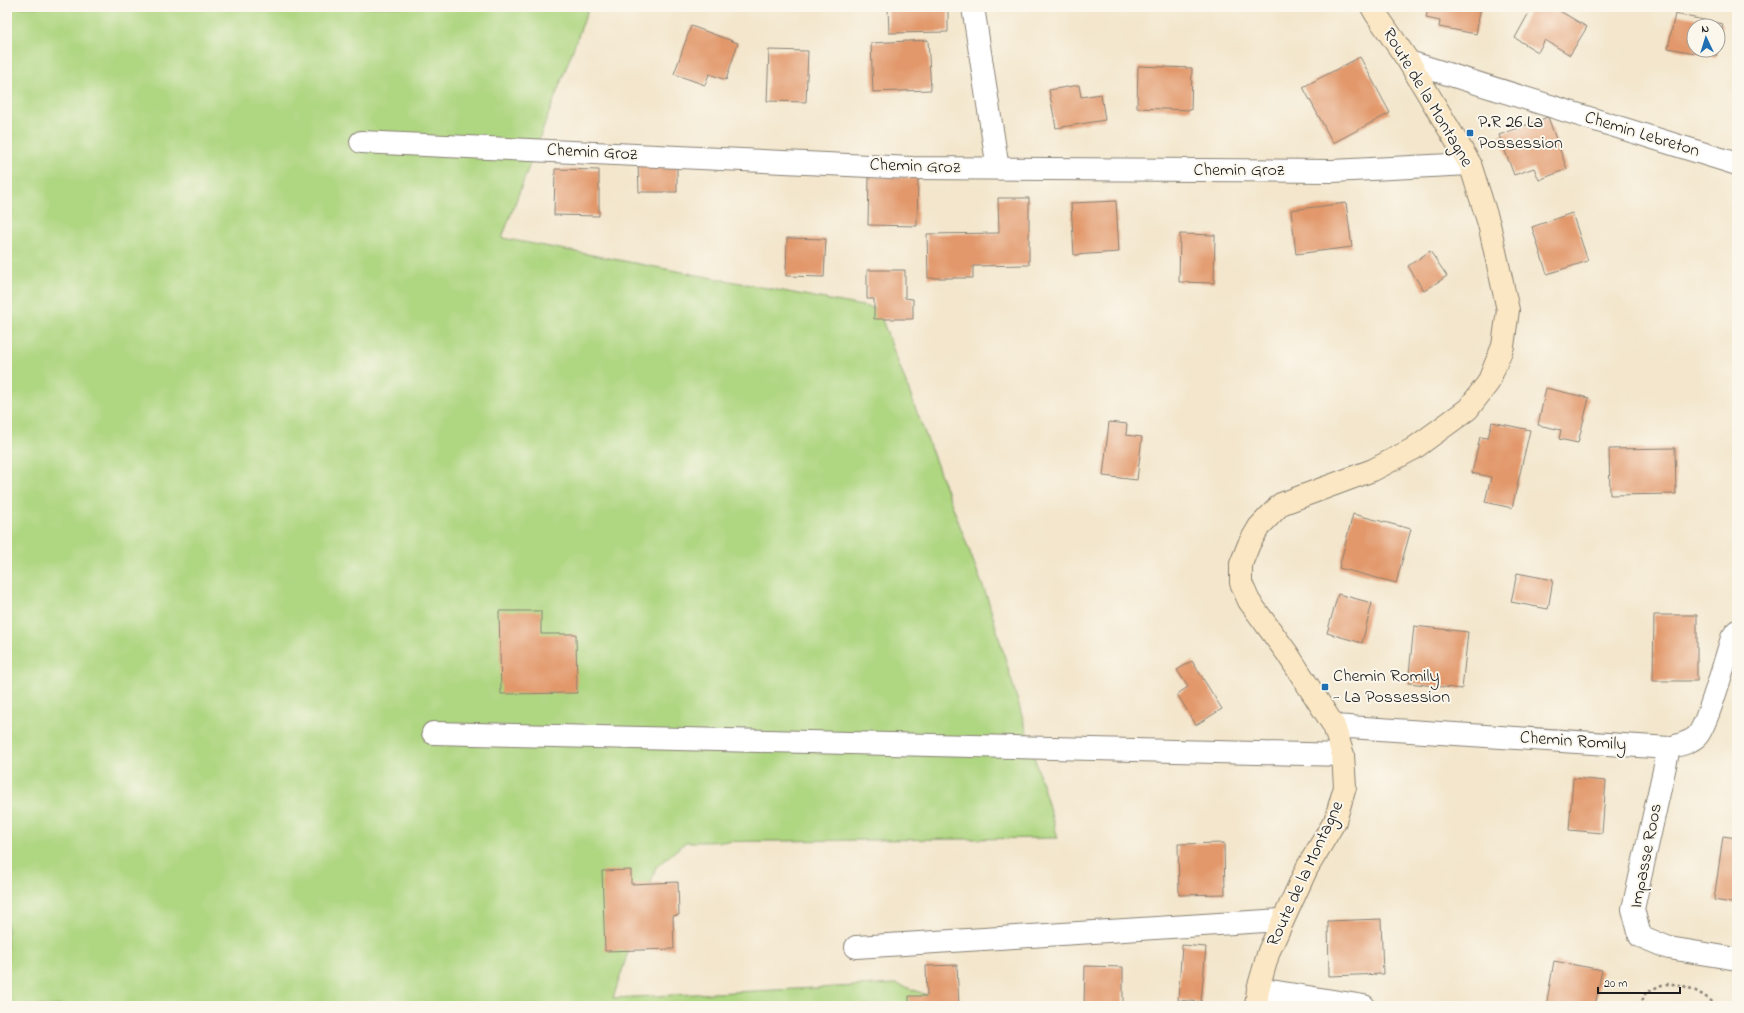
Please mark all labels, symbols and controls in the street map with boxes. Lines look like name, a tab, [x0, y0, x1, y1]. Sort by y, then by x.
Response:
north arrow	[1686, 18, 1726, 58]
text: N	[1701, 21, 1710, 37]
street label: Route de la Montagne	[1374, 24, 1479, 174]
street label: Chemin Lebreton	[1581, 105, 1703, 165]
place label: P.R 26 La Possession	[1478, 110, 1563, 157]
marker: P.R 26 La Possession	[1465, 128, 1475, 138]
street label: Chemin Groz	[546, 138, 638, 168]
street label: Chemin Groz	[869, 152, 961, 182]
street label: Chemin Groz	[1194, 158, 1285, 184]
place label: Chemin Romily - La Possession	[1333, 664, 1450, 711]
marker: Chemin Romily - La Possession	[1320, 682, 1330, 692]
street label: Chemin Romily	[1519, 725, 1627, 759]
street label: Route de la Montagne	[1261, 796, 1352, 952]
street label: Impasse Roos	[1624, 801, 1670, 911]
scale bar	[1598, 969, 1680, 995]
text: 20 m	[1604, 975, 1627, 993]

